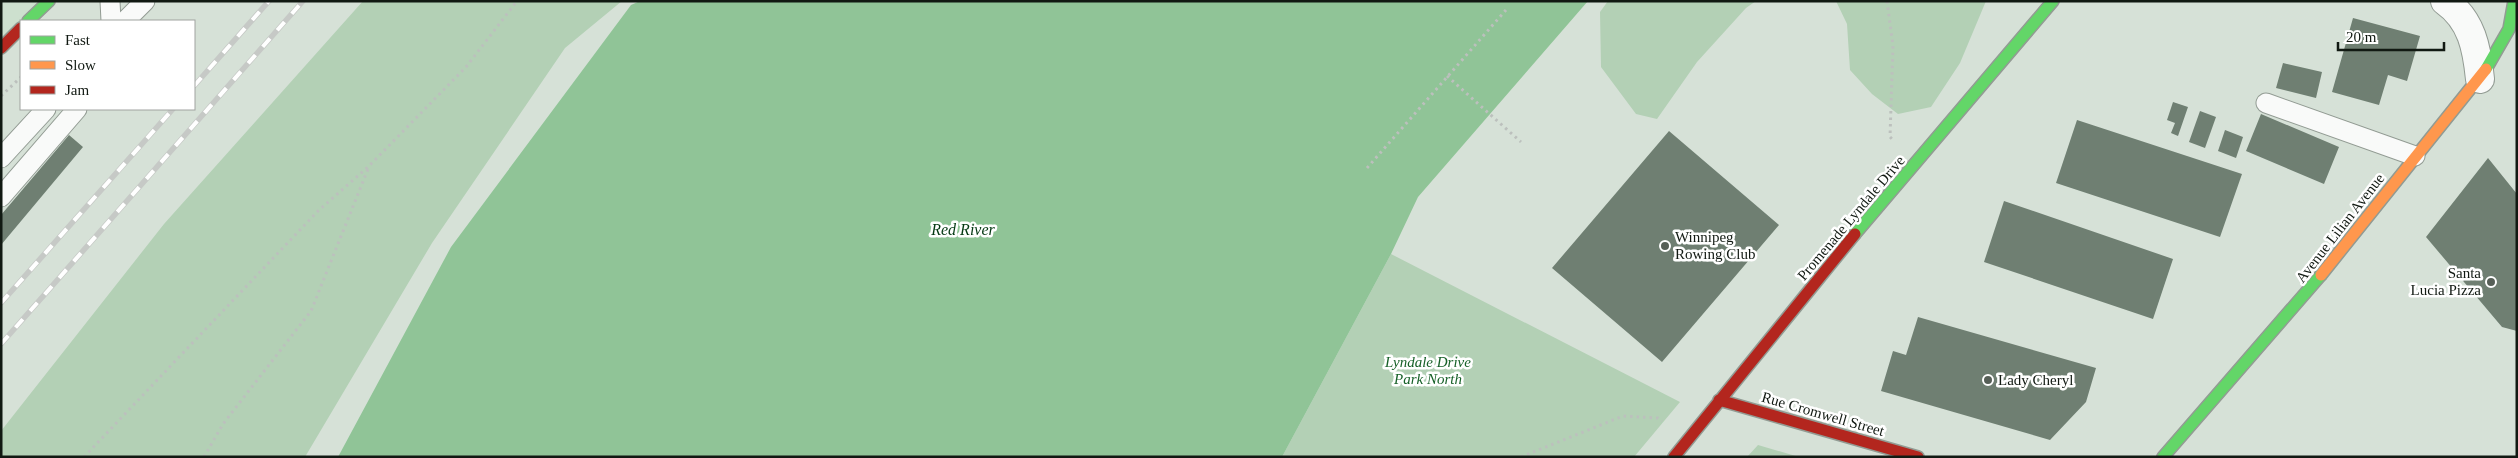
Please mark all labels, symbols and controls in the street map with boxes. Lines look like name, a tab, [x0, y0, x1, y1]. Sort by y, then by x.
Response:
legend	[20, 20, 195, 110]
scale bar	[2338, 20, 2444, 52]
text: 20 m	[2346, 29, 2377, 45]
text: Fast	[65, 32, 91, 48]
text: Slow	[65, 57, 96, 73]
text: Jam	[65, 82, 89, 98]
street label: Promenade Lyndale Drive	[1794, 152, 1908, 283]
street label: Avenue Lilian Avenue	[2293, 170, 2388, 286]
water label: Red River	[930, 221, 996, 238]
place label: Winnipeg Rowing Club	[1675, 229, 1755, 262]
marker: Winnipeg Rowing Club	[1659, 240, 1671, 252]
place label: Santa Lucia Pizza	[2411, 265, 2481, 298]
marker: Santa Lucia Pizza	[2485, 276, 2497, 288]
park label: Lyndale Drive Park North	[1384, 354, 1471, 387]
place label: Lady Cheryl	[1998, 372, 2073, 388]
marker: Lady Cheryl	[1982, 374, 1994, 386]
street label: Rue Cromwell Street	[1760, 389, 1887, 439]

